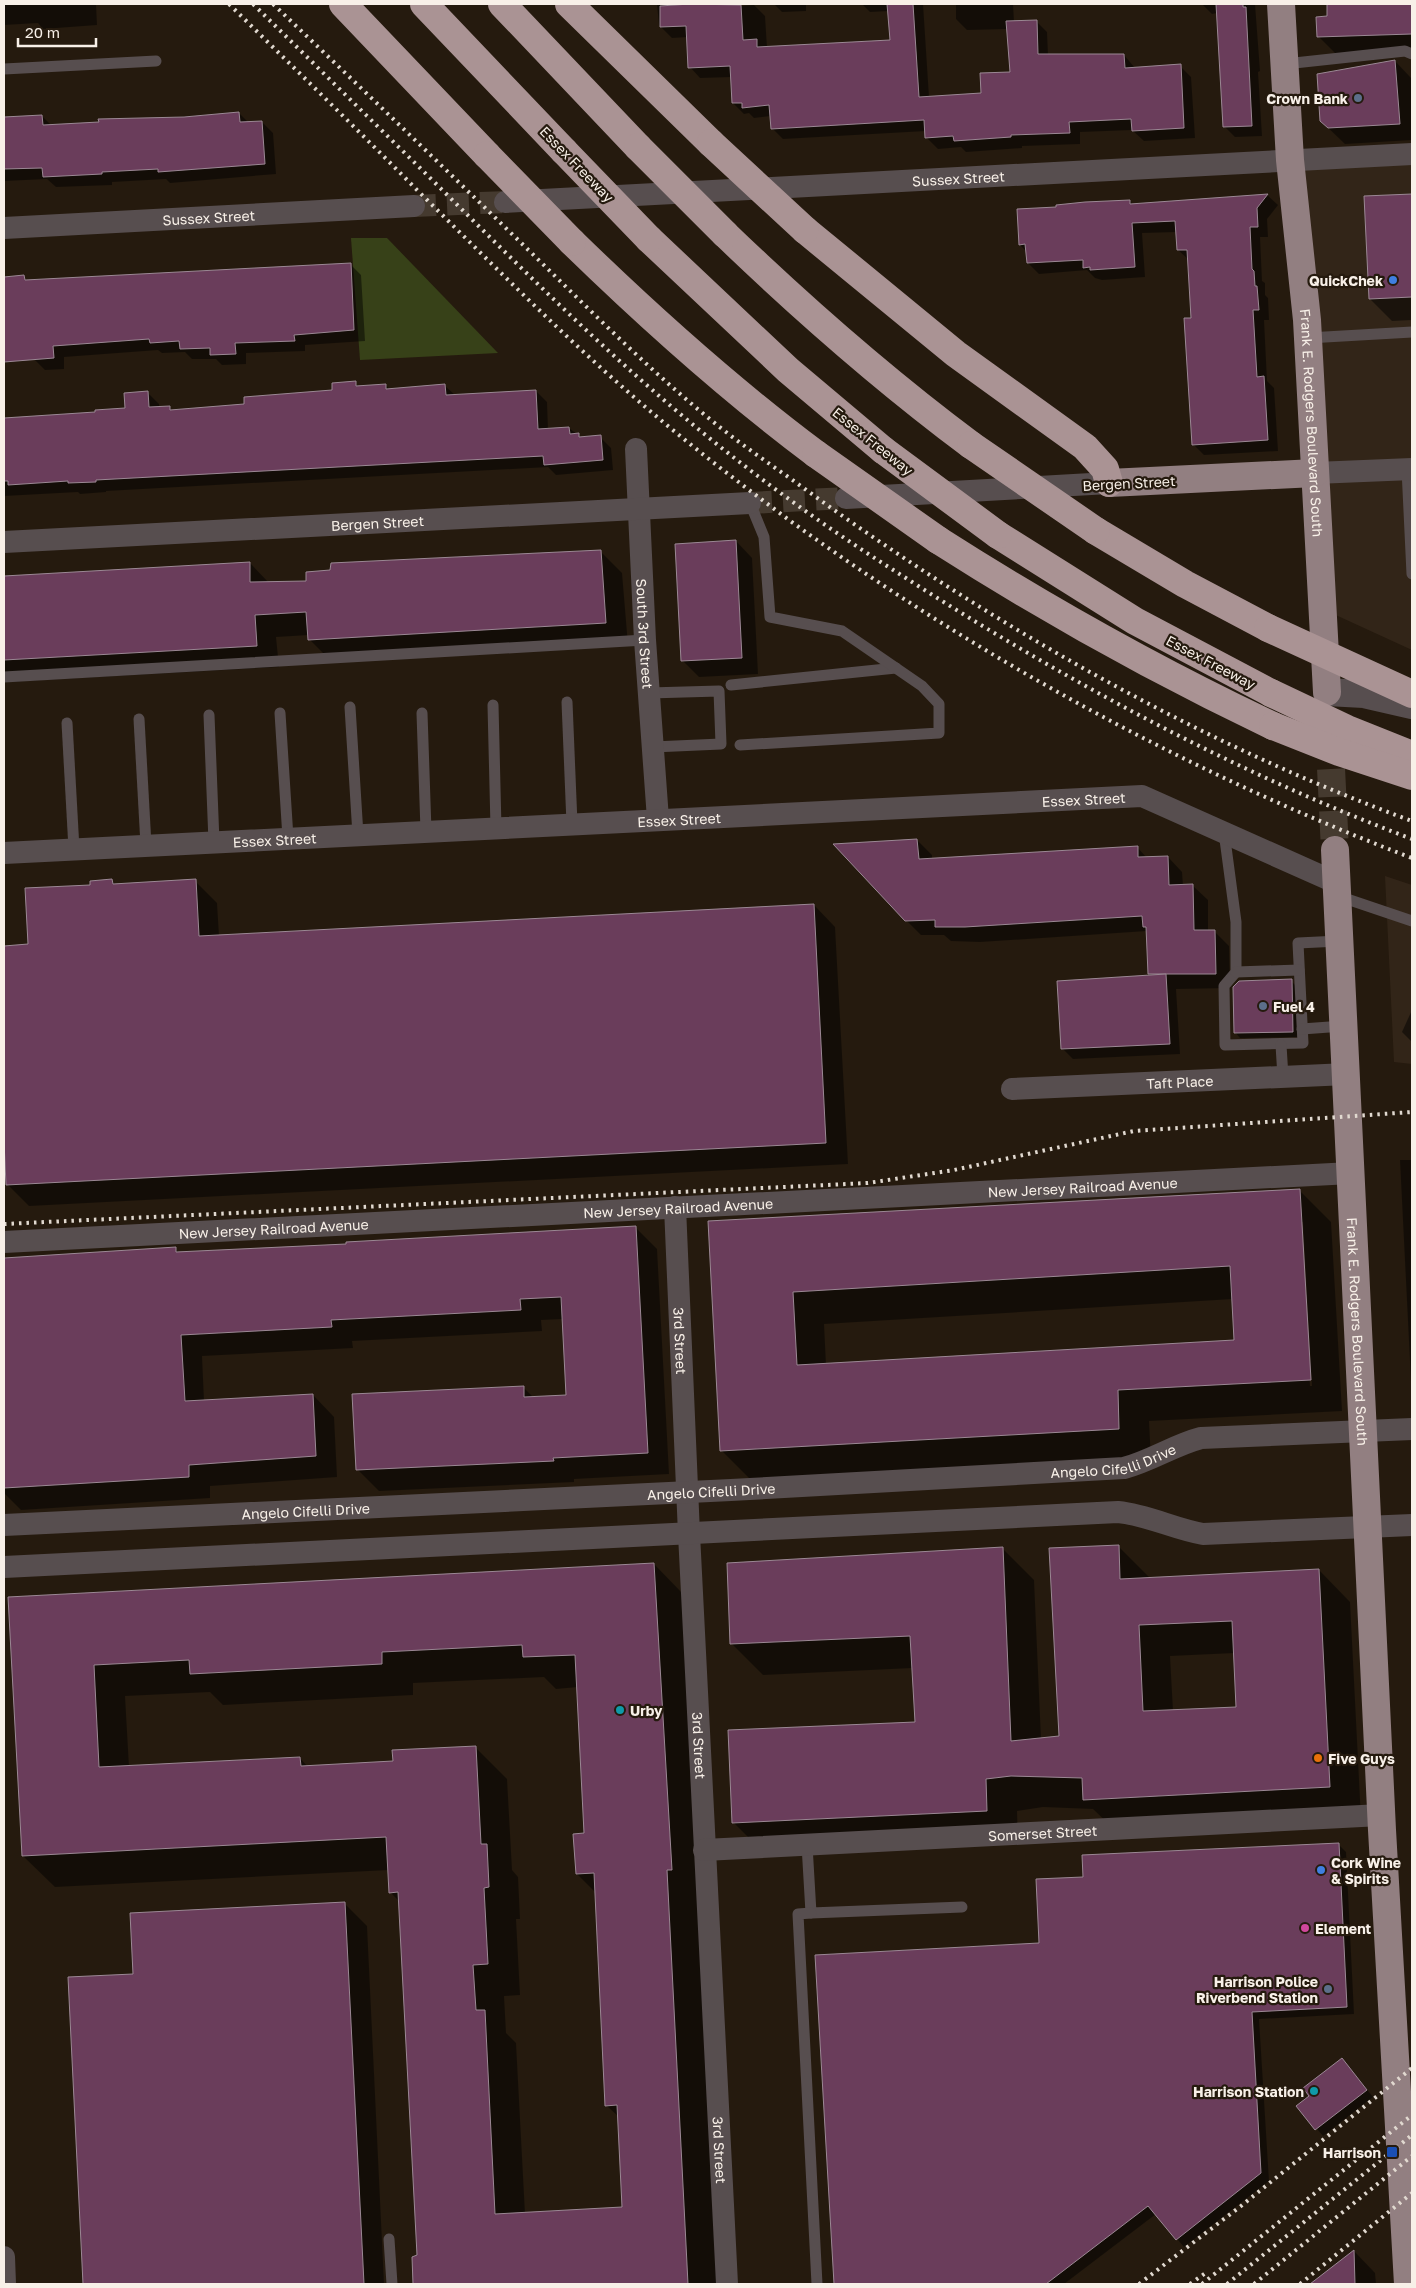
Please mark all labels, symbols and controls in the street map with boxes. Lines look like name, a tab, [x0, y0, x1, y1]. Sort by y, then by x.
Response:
scale bar	[18, 15, 95, 47]
text: 20 m	[25, 23, 60, 41]
place label: Crown Bank	[1266, 90, 1348, 107]
marker: Crown Bank	[1352, 92, 1364, 104]
street label: Essex Freeway	[537, 123, 618, 206]
street label: Sussex Street	[912, 167, 1005, 189]
street label: Sussex Street	[162, 206, 256, 228]
place label: QuickChek	[1309, 272, 1383, 289]
marker: QuickChek	[1387, 274, 1399, 286]
street label: Frank E. Rodgers Boulevard South	[1297, 308, 1327, 537]
street label: Essex Freeway	[829, 403, 917, 479]
street label: Bergen Street	[1082, 472, 1176, 494]
street label: Bergen Street	[331, 512, 424, 533]
street label: South 3rd Street	[634, 578, 657, 690]
street label: Essex Freeway	[1163, 631, 1259, 693]
street label: Essex Street	[1041, 788, 1126, 810]
street label: Essex Street	[637, 809, 721, 830]
street label: Essex Street	[232, 829, 317, 850]
place label: Fuel 4	[1273, 998, 1315, 1015]
marker: Fuel 4	[1257, 1000, 1269, 1012]
street label: Taft Place	[1146, 1071, 1214, 1091]
street label: New Jersey Railroad Avenue	[987, 1173, 1178, 1200]
street label: New Jersey Railroad Avenue	[583, 1194, 774, 1221]
street label: New Jersey Railroad Avenue	[178, 1215, 369, 1242]
street label: Frank E. Rodgers Boulevard South	[1344, 1217, 1372, 1446]
street label: 3rd Street	[671, 1307, 691, 1375]
street label: Angelo Cifelli Drive	[1050, 1440, 1178, 1481]
street label: Angelo Cifelli Drive	[647, 1479, 776, 1503]
street label: Angelo Cifelli Drive	[241, 1499, 370, 1522]
place label: Urby	[630, 1702, 663, 1719]
marker: Urby	[614, 1704, 626, 1716]
street label: 3rd Street	[690, 1711, 710, 1779]
place label: Five Guys	[1328, 1750, 1395, 1767]
marker: Five Guys	[1312, 1752, 1324, 1764]
street label: Somerset Street	[987, 1821, 1098, 1844]
place label: Cork Wine & Spirits	[1331, 1854, 1401, 1887]
marker: Cork Wine & Spirits	[1315, 1864, 1327, 1876]
place label: Element	[1315, 1920, 1372, 1937]
marker: Element	[1299, 1922, 1311, 1934]
place label: Harrison Police Riverbend Station	[1196, 1973, 1318, 2006]
marker: Harrison Police Riverbend Station	[1322, 1983, 1334, 1995]
place label: Harrison Station	[1193, 2083, 1304, 2100]
marker: Harrison Station	[1308, 2085, 1320, 2097]
street label: 3rd Street	[710, 2116, 730, 2184]
place label: Harrison	[1323, 2144, 1381, 2161]
marker: Harrison	[1385, 2145, 1399, 2159]

